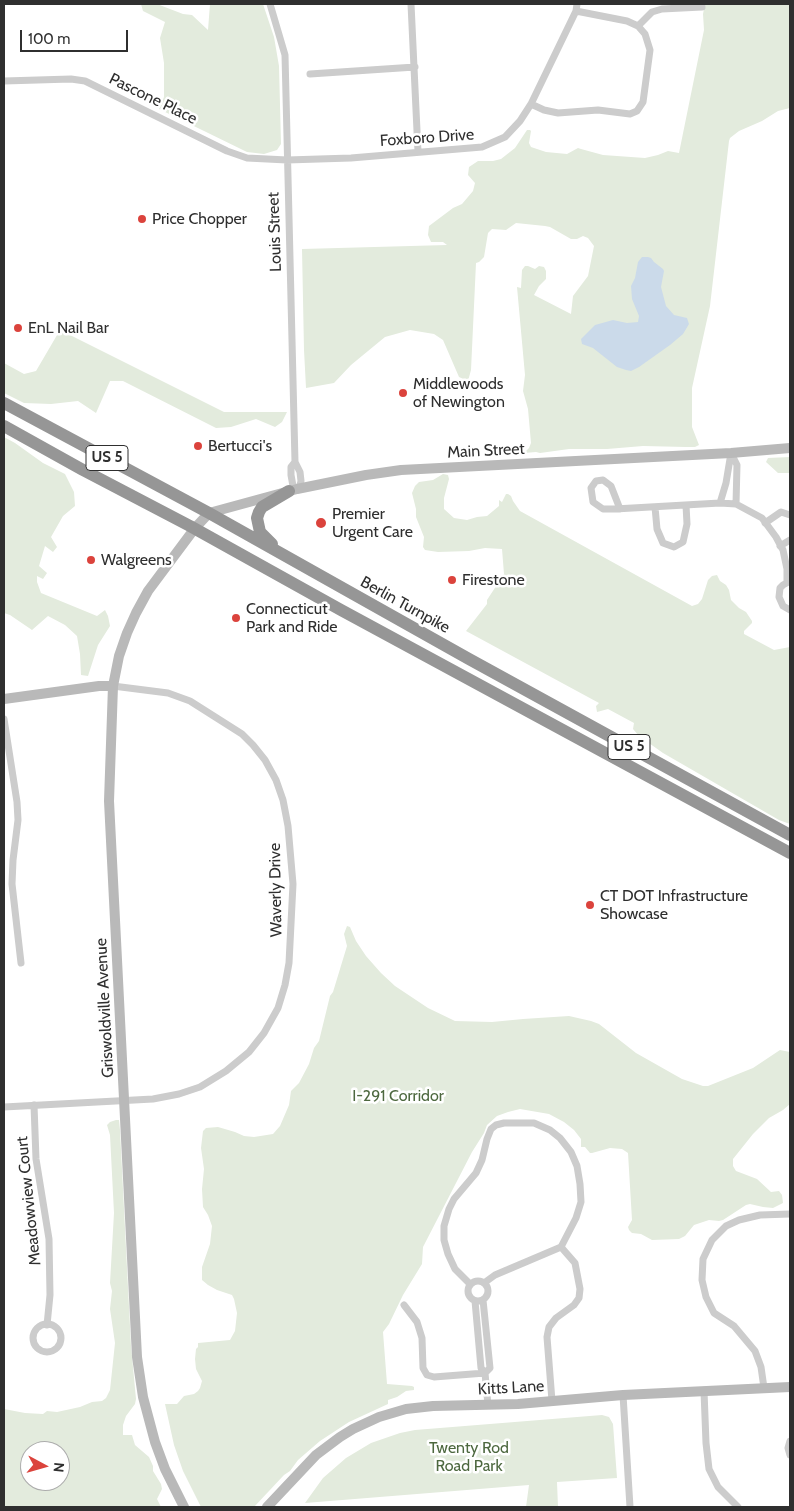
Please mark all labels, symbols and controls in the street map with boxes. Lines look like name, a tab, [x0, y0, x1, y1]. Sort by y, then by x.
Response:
scale bar	[22, 20, 130, 52]
text: 100 m	[28, 30, 70, 48]
street label: Pascone Place	[106, 69, 200, 129]
street label: Foxboro Drive	[379, 125, 475, 151]
street label: Louis Street	[264, 192, 286, 272]
place label: Price Chopper	[152, 209, 247, 229]
marker: Price Chopper	[136, 213, 148, 225]
place label: EnL Nail Bar	[28, 318, 109, 338]
marker: EnL Nail Bar	[12, 322, 24, 334]
place label: Middlewoods of Newington	[413, 374, 505, 412]
marker: Middlewoods of Newington	[397, 387, 409, 399]
place label: Bertucci's	[208, 436, 272, 456]
street label: Main Street	[447, 439, 525, 463]
marker: Bertucci's	[192, 440, 204, 452]
road number: US 5	[86, 446, 128, 470]
place label: Premier Urgent Care	[332, 504, 413, 542]
marker: Premier Urgent Care	[314, 516, 328, 530]
place label: Walgreens	[101, 550, 172, 570]
marker: Walgreens	[85, 554, 97, 566]
place label: Firestone	[462, 570, 525, 590]
street label: Berlin Turnpike	[357, 573, 453, 637]
marker: Firestone	[446, 574, 458, 586]
place label: Connecticut Park and Ride	[246, 599, 338, 637]
marker: Connecticut Park and Ride	[230, 612, 242, 624]
road number: US 5	[608, 734, 650, 760]
street label: Waverly Drive	[266, 843, 286, 937]
place label: CT DOT Infrastructure Showcase	[600, 886, 748, 924]
marker: CT DOT Infrastructure Showcase	[584, 899, 596, 911]
street label: Griswoldville Avenue	[92, 938, 118, 1078]
park label: I-291 Corridor	[352, 1086, 444, 1106]
street label: Meadowview Court	[13, 1135, 45, 1267]
street label: Kitts Lane	[477, 1377, 545, 1399]
park label: Twenty Rod Road Park	[429, 1438, 509, 1476]
north arrow	[20, 1441, 70, 1491]
text: N	[49, 1462, 68, 1473]

